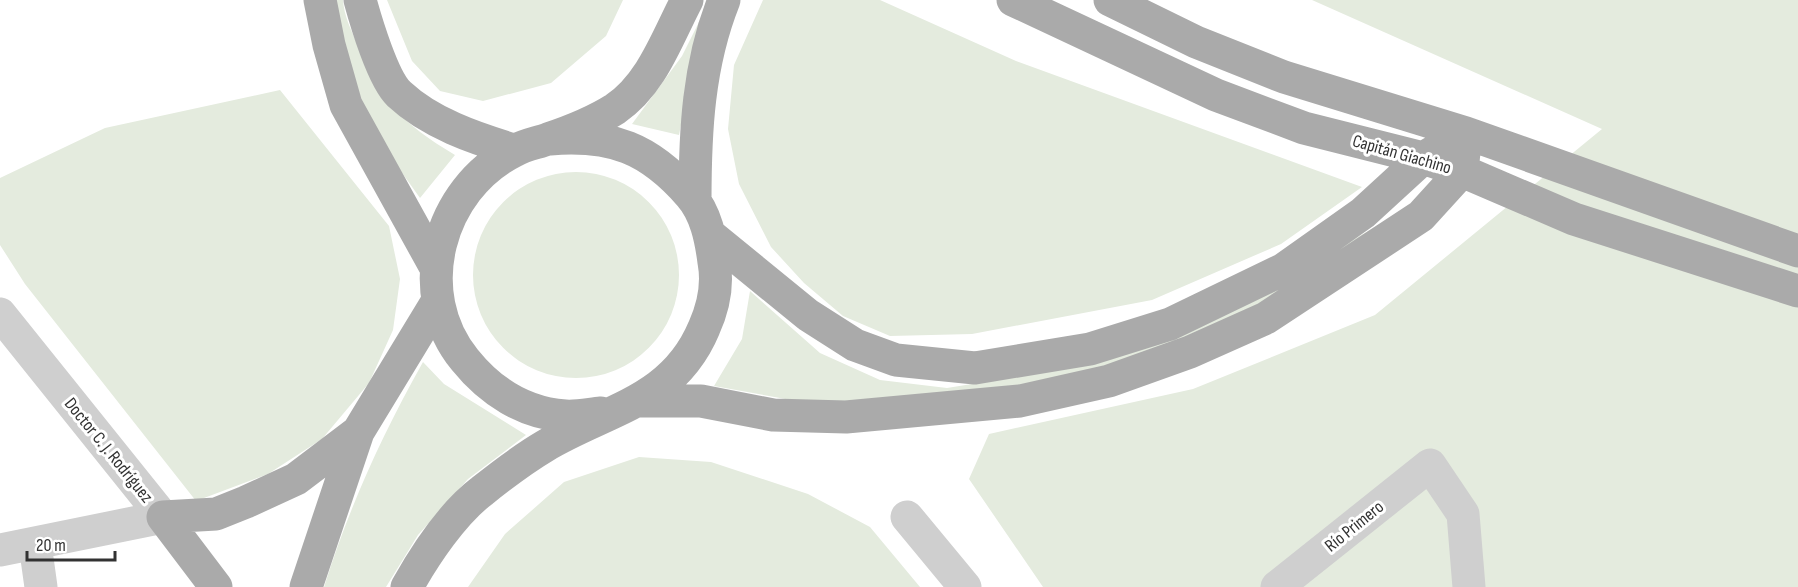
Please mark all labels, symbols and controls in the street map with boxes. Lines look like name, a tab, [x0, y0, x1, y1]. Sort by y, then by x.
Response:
street label: Capitán Giachino	[1350, 130, 1454, 179]
street label: Doctor C. J. Rodríguez	[60, 394, 158, 507]
street label: Río Primero	[1321, 496, 1388, 556]
scale bar	[27, 524, 116, 562]
text: 20 m	[36, 535, 66, 556]

